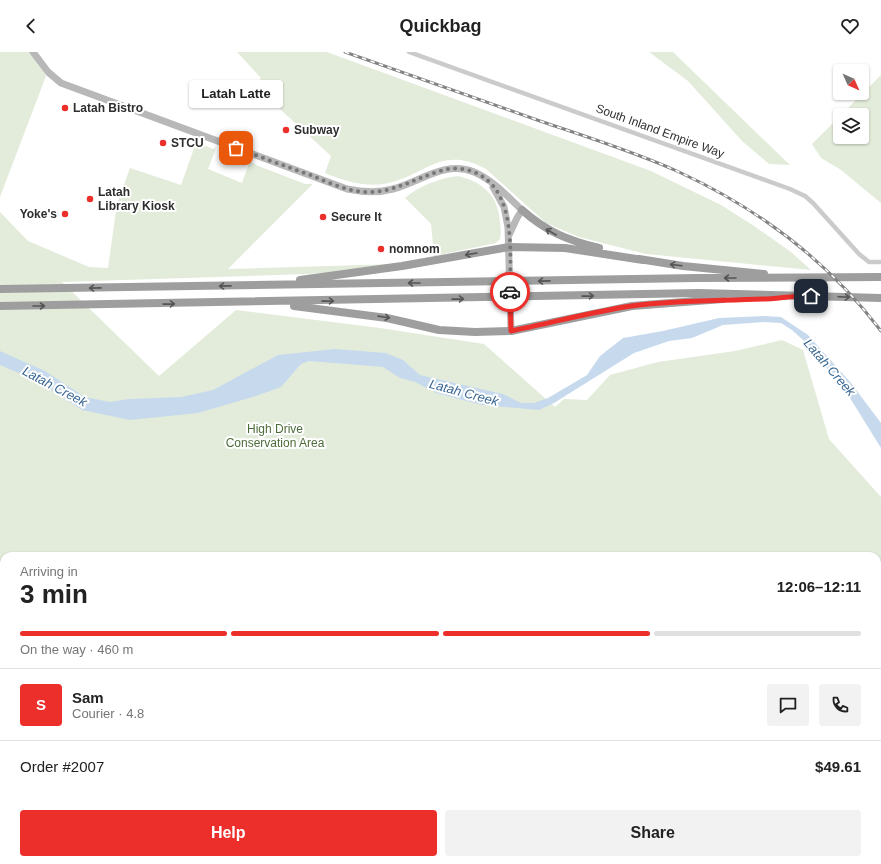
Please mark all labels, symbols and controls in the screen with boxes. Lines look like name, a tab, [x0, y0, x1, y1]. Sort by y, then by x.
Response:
icon: back	[20, 15, 42, 37]
icon: heart	[839, 15, 861, 37]
text: Quickbag	[399, 16, 482, 36]
north arrow	[833, 64, 869, 100]
map controls	[833, 64, 869, 144]
callout: Latah Latte	[189, 80, 283, 108]
text: Latah Latte	[201, 86, 271, 101]
place label: Latah Bistro	[73, 101, 143, 115]
street label: South Inland Empire Way	[594, 101, 726, 161]
marker: Latah Bistro	[60, 103, 70, 113]
button: layers	[833, 108, 869, 144]
place label: Subway	[294, 123, 340, 137]
marker: Subway	[281, 125, 291, 135]
pin	[219, 131, 253, 165]
place label: STCU	[171, 136, 204, 150]
icon: bag	[225, 137, 247, 159]
marker: STCU	[158, 138, 168, 148]
place label: Latah Library Kiosk	[98, 185, 175, 213]
marker: Latah Library Kiosk	[85, 194, 95, 204]
place label: Yoke's	[20, 207, 57, 221]
marker: Yoke's	[60, 209, 70, 219]
place label: Secure It	[331, 210, 382, 224]
marker: Secure It	[318, 212, 328, 222]
one-way arrow	[545, 227, 557, 235]
place label: nomnom	[389, 242, 440, 256]
marker: nomnom	[376, 244, 386, 254]
one-way arrow	[465, 250, 478, 258]
one-way arrow	[670, 261, 683, 269]
courier	[490, 272, 530, 312]
one-way arrow	[724, 274, 737, 282]
one-way arrow	[538, 277, 551, 285]
one-way arrow	[408, 279, 421, 287]
pin	[794, 279, 828, 313]
icon: car	[499, 281, 521, 303]
one-way arrow	[219, 282, 232, 290]
one-way arrow	[89, 284, 102, 292]
icon: home	[800, 285, 822, 307]
one-way arrow	[581, 292, 594, 300]
one-way arrow	[837, 293, 850, 301]
one-way arrow	[451, 295, 464, 302]
one-way arrow	[321, 297, 334, 305]
one-way arrow	[162, 300, 175, 308]
one-way arrow	[32, 302, 45, 310]
one-way arrow	[377, 313, 390, 321]
water label: Latah Creek	[801, 336, 859, 400]
water label: Latah Creek	[20, 363, 91, 410]
water label: Latah Creek	[428, 376, 501, 409]
park label: High Drive Conservation Area	[226, 422, 325, 450]
text: Arriving in	[20, 564, 78, 579]
text: 12:06–12:11	[777, 578, 861, 595]
text: 3 min	[20, 579, 88, 609]
text: On the way · 460 m	[20, 642, 133, 657]
button: chat	[767, 684, 809, 726]
button: phone	[819, 684, 861, 726]
text: Sam	[72, 689, 104, 706]
text: S	[36, 696, 46, 713]
text: Courier · 4.8	[72, 706, 144, 721]
text: Order #2007	[20, 758, 104, 775]
text: $49.61	[815, 758, 861, 775]
button: Help	[20, 810, 437, 856]
button: Share	[445, 810, 861, 856]

